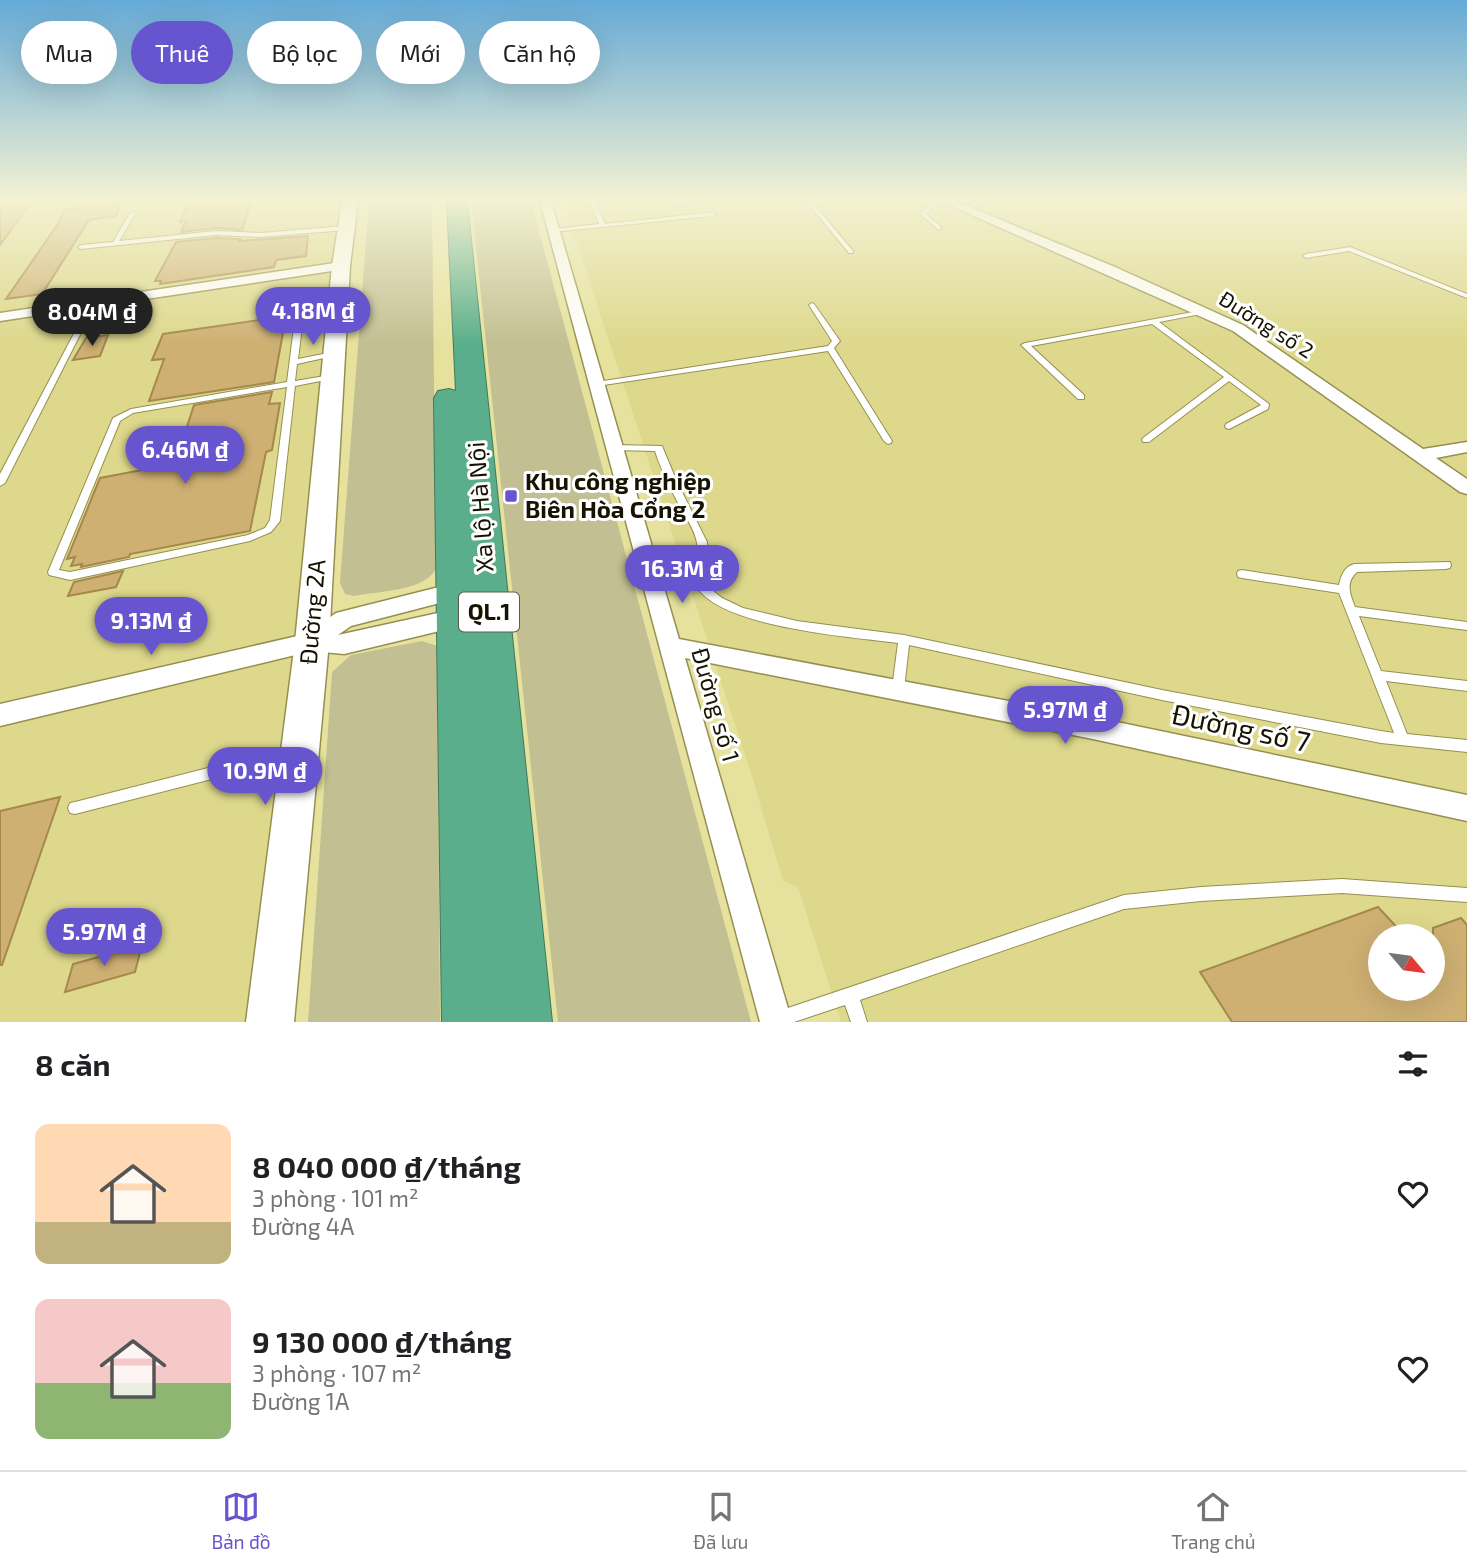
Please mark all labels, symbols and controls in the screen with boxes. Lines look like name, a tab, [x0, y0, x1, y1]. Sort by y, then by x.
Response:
chip: Mua	[21, 21, 117, 84]
chip: Thuê	[131, 21, 233, 84]
chip: Bộ lọc	[247, 21, 362, 84]
chip: Mới	[376, 21, 465, 84]
chip: Căn hộ	[479, 21, 600, 84]
street label: Đường số 2	[1215, 285, 1319, 363]
pin: 8.04M ₫	[27, 288, 157, 348]
pin: 4.18M ₫	[248, 288, 378, 347]
text: 4.18M ₫	[271, 296, 355, 324]
text: 8.04M ₫	[48, 297, 136, 325]
pin: 6.46M ₫	[120, 426, 250, 486]
text: 6.46M ₫	[142, 435, 228, 463]
street label: Xa lộ Hà Nội	[460, 441, 499, 573]
place label: Khu công nghiệp Biên Hòa Cổng 2	[525, 466, 711, 523]
marker: Khu công nghiệp Biên Hòa Cổng 2	[503, 488, 519, 504]
pin: 16.3M ₫	[617, 546, 747, 605]
text: 16.3M ₫	[641, 554, 723, 582]
street label: Đường 2A	[292, 558, 331, 666]
road number: QL.1	[459, 592, 519, 632]
pin: 9.13M ₫	[86, 598, 216, 657]
text: 9.13M ₫	[111, 606, 191, 634]
street label: Đường số 1	[686, 644, 747, 765]
pin: 5.97M ₫	[1000, 686, 1130, 746]
text: 5.97M ₫	[1023, 695, 1107, 723]
street label: Đường số 7	[1169, 696, 1313, 758]
pin: 10.9M ₫	[200, 748, 330, 807]
text: 10.9M ₫	[223, 756, 307, 784]
pin: 5.97M ₫	[39, 908, 169, 968]
text: 5.97M ₫	[62, 917, 146, 945]
north arrow	[1368, 924, 1446, 1001]
map controls	[1368, 924, 1445, 1001]
icon: filters	[1394, 1045, 1432, 1083]
text: 8 căn	[35, 1046, 111, 1082]
text: 8 040 000 ₫/tháng	[252, 1148, 521, 1184]
icon: home	[91, 1152, 175, 1236]
icon: heart	[1394, 1175, 1432, 1213]
text: 3 phòng · 101 m²	[252, 1184, 419, 1212]
text: Đường 4A	[252, 1212, 354, 1240]
text: 9 130 000 ₫/tháng	[252, 1323, 512, 1359]
icon: home	[91, 1327, 175, 1411]
icon: heart	[1394, 1350, 1432, 1388]
text: 3 phòng · 107 m²	[252, 1359, 421, 1387]
text: Đường 1A	[252, 1387, 349, 1415]
tab: Bản đồ	[211, 1488, 270, 1553]
tab: Đã lưu	[693, 1488, 748, 1553]
tab: Trang chủ	[1171, 1488, 1256, 1553]

